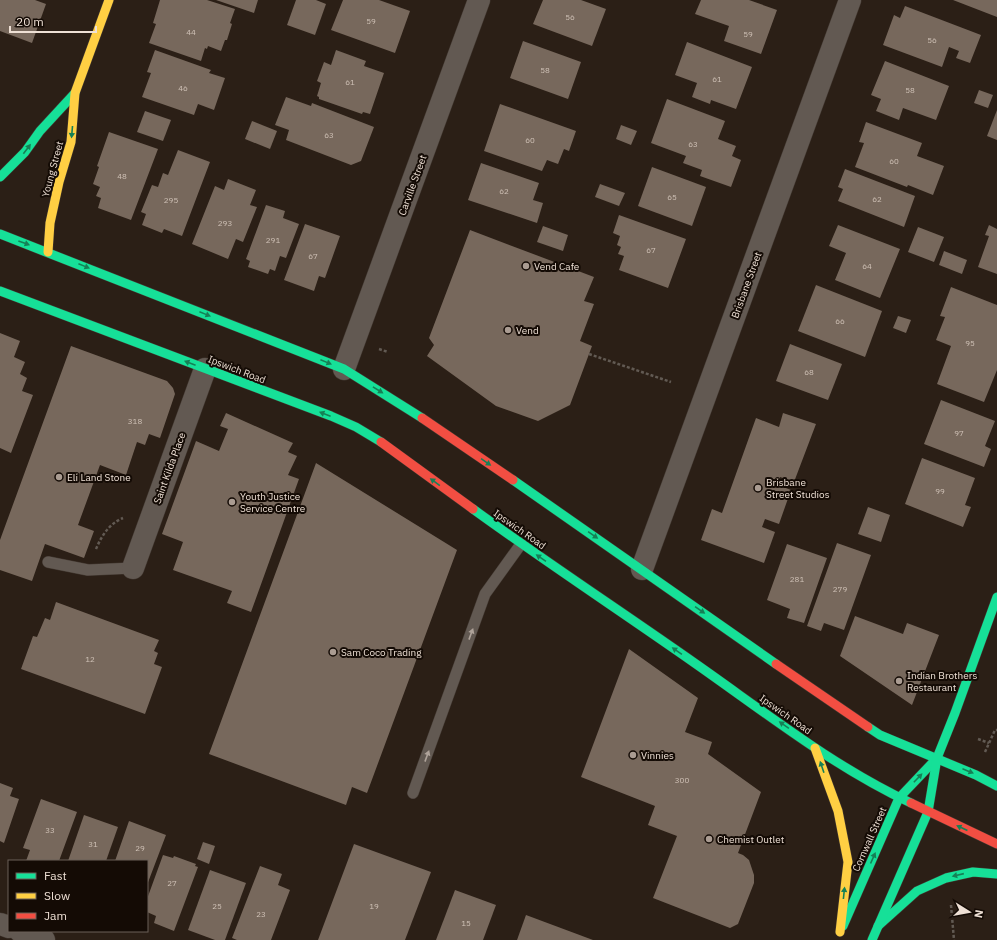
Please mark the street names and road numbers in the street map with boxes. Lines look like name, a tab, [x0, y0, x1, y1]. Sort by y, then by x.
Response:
street label: Young Street	[39, 139, 66, 199]
street label: Carville Street	[396, 153, 430, 217]
street label: Brisbane Street	[728, 250, 765, 320]
street label: Ipswich Road	[206, 352, 268, 386]
street label: Saint Kilda Place	[151, 430, 189, 506]
street label: Ipswich Road	[491, 507, 548, 552]
street label: Ipswich Road	[757, 692, 814, 737]
street label: Cornwall Street	[849, 805, 890, 873]

